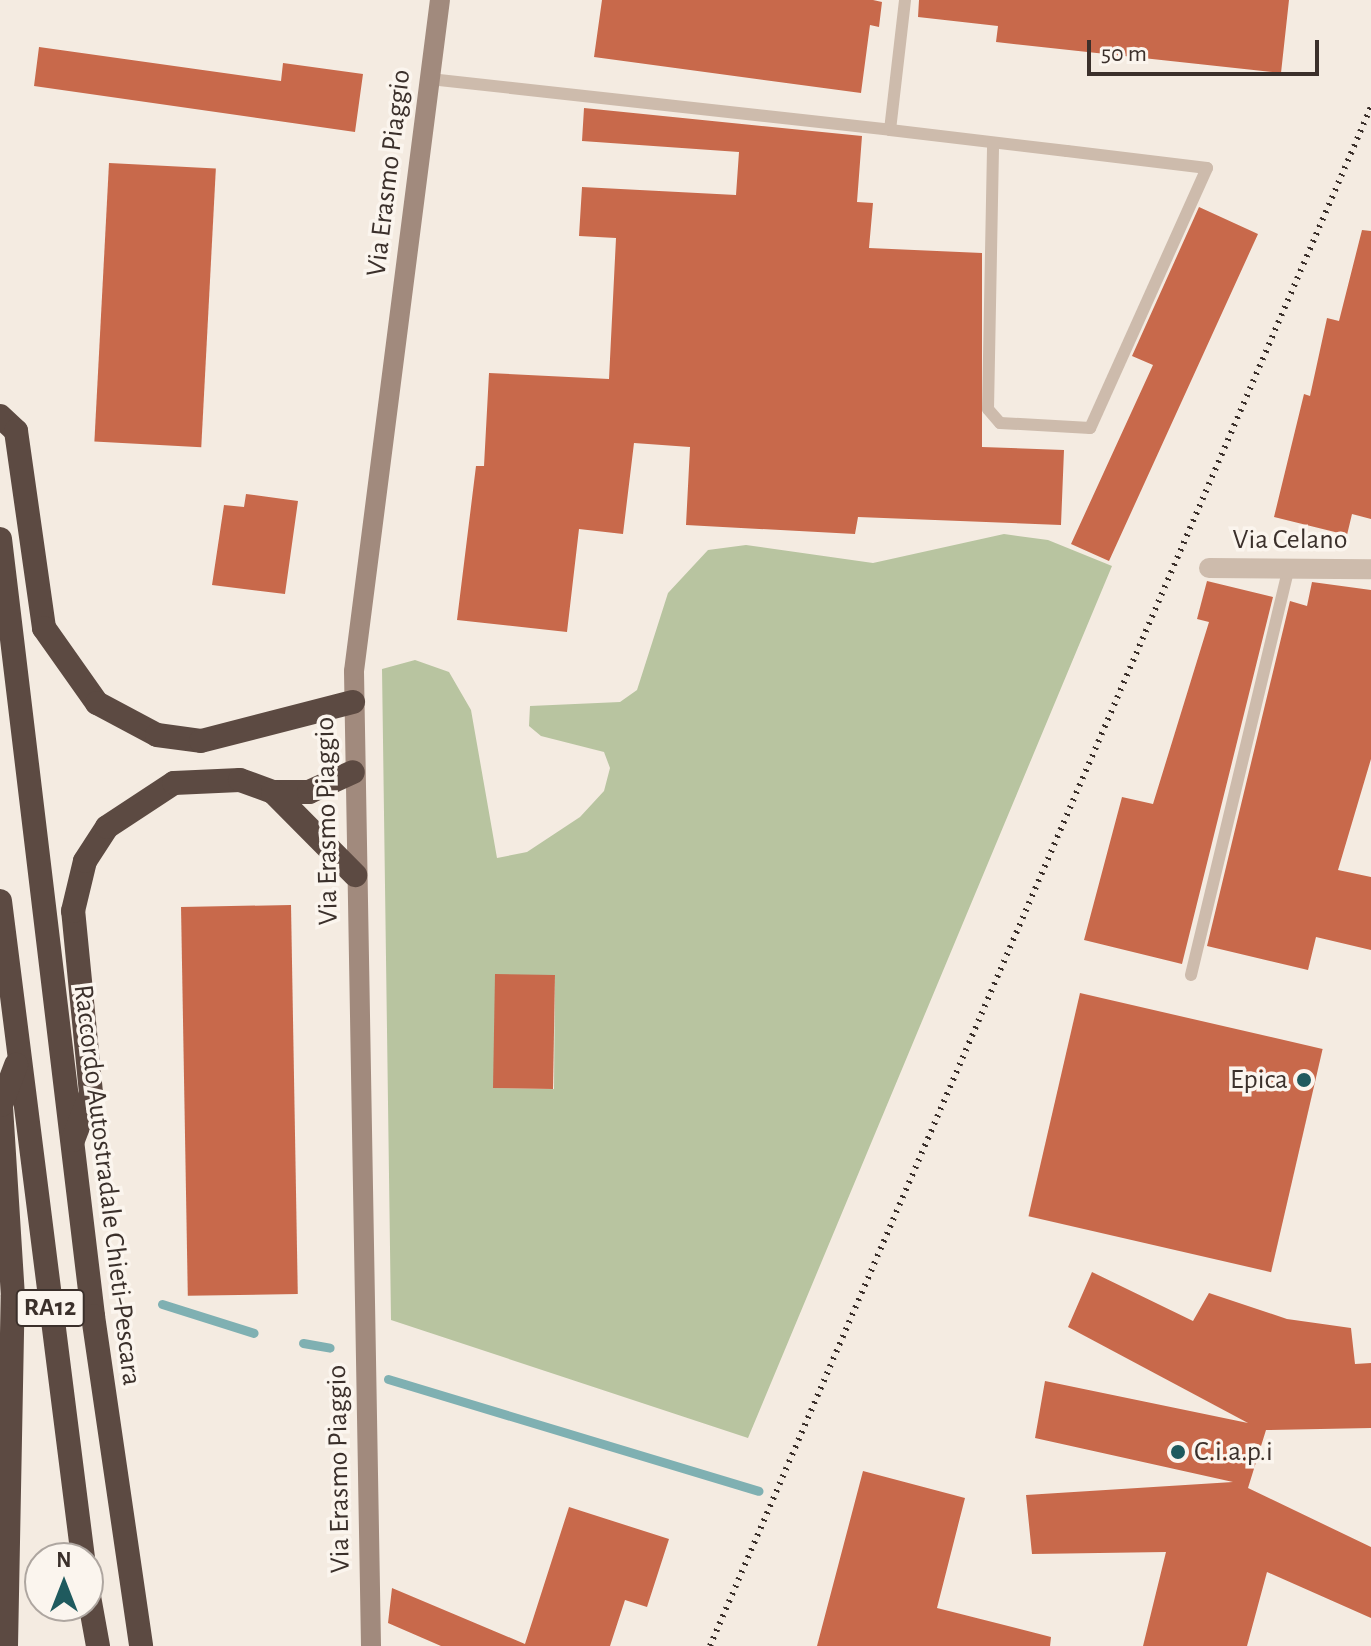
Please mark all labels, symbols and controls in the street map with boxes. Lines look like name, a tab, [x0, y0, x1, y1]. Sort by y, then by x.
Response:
scale bar	[1091, 24, 1323, 74]
text: 50 m	[1101, 42, 1147, 66]
street label: Via Erasmo Piaggio	[360, 68, 418, 278]
street label: Via Celano	[1233, 523, 1347, 557]
street label: Via Erasmo Piaggio	[308, 717, 346, 925]
street label: Raccordo Autostradale Chieti-Pescara	[66, 983, 148, 1387]
place label: Epica	[1230, 1063, 1288, 1097]
marker: Epica	[1295, 1071, 1313, 1089]
road number: RA12	[14, 1286, 86, 1330]
street label: Via Erasmo Piaggio	[320, 1365, 358, 1573]
place label: C.i.a.p.i	[1194, 1435, 1273, 1469]
marker: C.i.a.p.i	[1169, 1443, 1187, 1461]
north arrow	[24, 1542, 104, 1622]
text: N	[56, 1549, 72, 1571]

